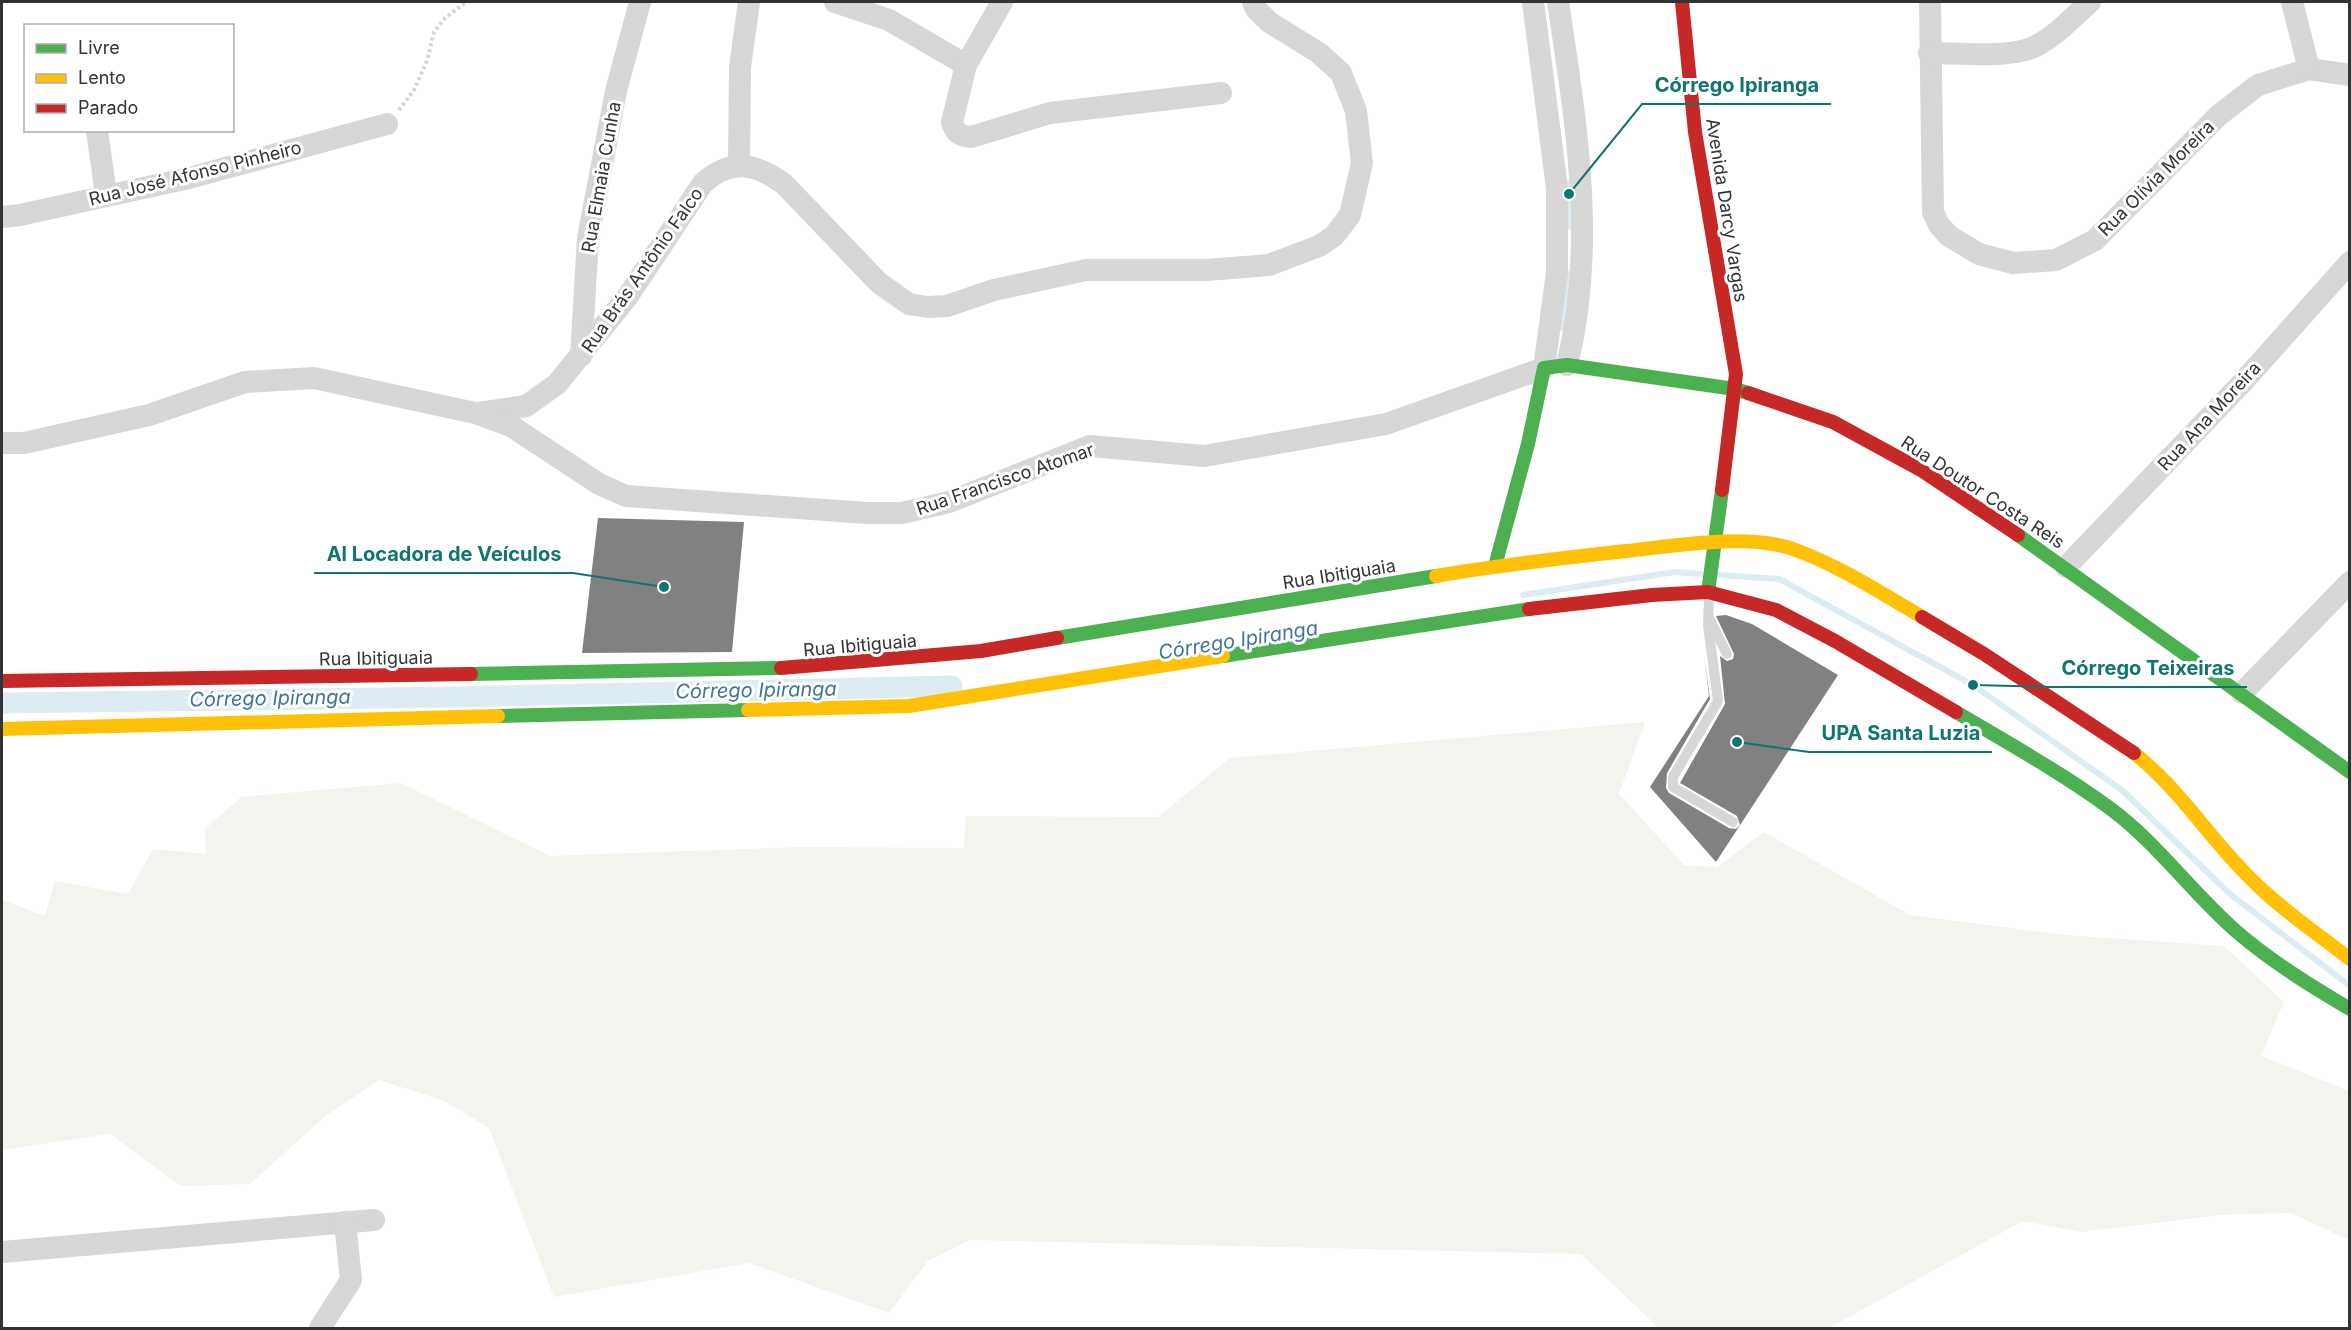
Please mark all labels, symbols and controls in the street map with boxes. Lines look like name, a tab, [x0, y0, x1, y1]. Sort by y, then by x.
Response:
legend	[24, 24, 234, 132]
text: Livre	[78, 37, 120, 58]
callout: Córrego Ipiranga	[1642, 66, 1831, 104]
text: Lento	[78, 67, 126, 88]
text: Córrego Ipiranga	[1655, 73, 1819, 97]
text: Parado	[78, 97, 138, 118]
street label: Rua Elmaia Cunha	[577, 100, 625, 254]
street label: Avenida Darcy Vargas	[1702, 116, 1752, 304]
street label: Rua Olívia Moreira	[2094, 116, 2218, 240]
street label: Rua José Afonso Pinheiro	[87, 136, 303, 210]
street label: Rua Brás Antônio Falco	[577, 183, 707, 357]
street label: Rua Ana Moreira	[2153, 357, 2265, 475]
street label: Rua Doutor Costa Reis	[1897, 431, 2069, 553]
street label: Rua Francisco Atomar	[913, 439, 1097, 519]
callout: Al Locadora de Veículos	[314, 535, 573, 573]
text: Al Locadora de Veículos	[327, 542, 561, 566]
street label: Rua Ibitiguaia	[1281, 555, 1397, 593]
water label: Córrego Ipiranga	[1156, 616, 1320, 664]
street label: Rua Ibitiguaia	[802, 630, 918, 660]
street label: Rua Ibitiguaia	[319, 647, 433, 669]
callout: Córrego Teixeiras	[2050, 649, 2247, 687]
text: Córrego Teixeiras	[2062, 656, 2234, 680]
water label: Córrego Ipiranga	[675, 677, 837, 703]
water label: Córrego Ipiranga	[189, 685, 351, 711]
callout: UPA Santa Luzia	[1809, 714, 1992, 752]
text: UPA Santa Luzia	[1822, 721, 1980, 745]

